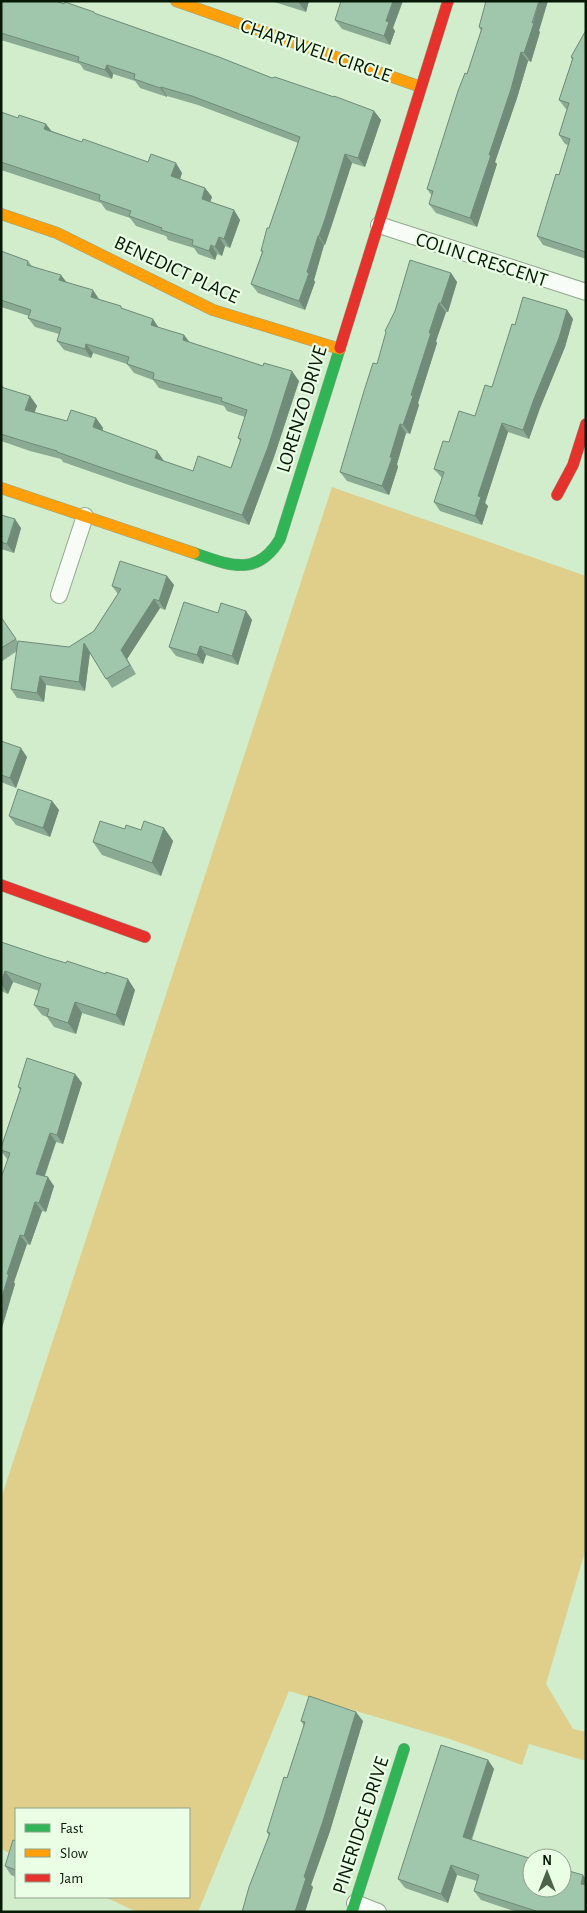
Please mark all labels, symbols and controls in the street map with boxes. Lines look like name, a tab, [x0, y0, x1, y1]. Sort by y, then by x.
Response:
street label: CHARTWELL CIRCLE	[238, 16, 394, 86]
street label: COLIN CRESCENT	[413, 229, 550, 291]
street label: BENEDICT PLACE	[111, 232, 242, 308]
street label: LORENZO DRIVE	[273, 343, 331, 475]
street label: PINERIDGE DRIVE	[329, 1754, 393, 1897]
legend	[15, 1808, 190, 1898]
text: Fast	[60, 1821, 84, 1836]
text: Slow	[60, 1846, 88, 1861]
north arrow	[522, 1848, 572, 1898]
text: N	[542, 1854, 552, 1868]
text: Jam	[60, 1871, 83, 1886]

